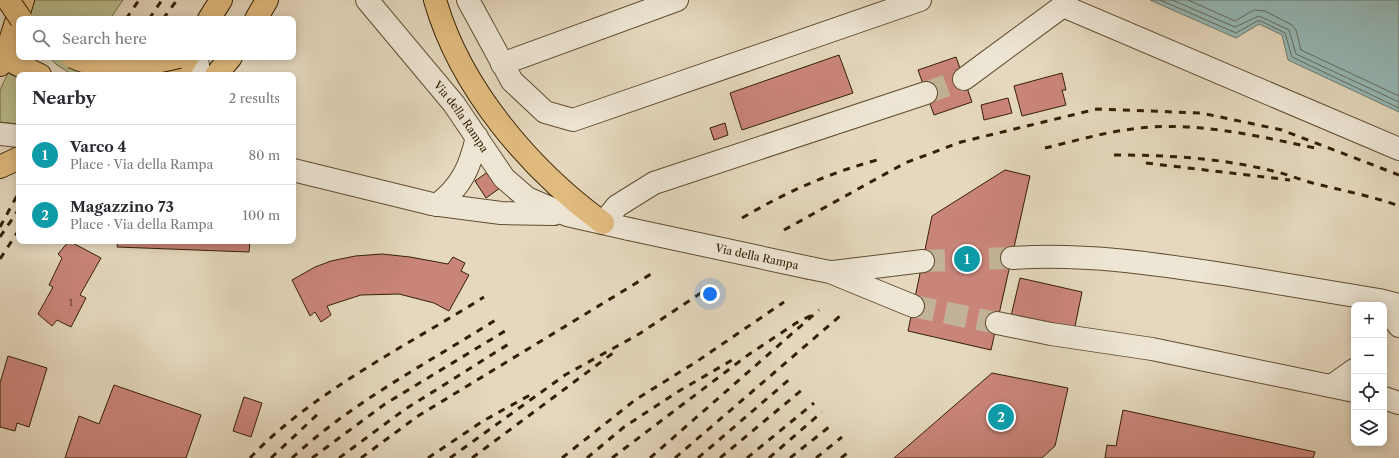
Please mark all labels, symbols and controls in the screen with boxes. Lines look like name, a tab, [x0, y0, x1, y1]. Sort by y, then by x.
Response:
search box	[16, 16, 296, 60]
icon: search	[30, 27, 52, 49]
text: Search here	[62, 29, 147, 48]
street label: Via della Rampa	[430, 77, 492, 155]
text: Nearby	[32, 88, 96, 108]
text: 2 results	[229, 90, 280, 106]
text: Varco 4	[70, 137, 127, 156]
text: 1	[42, 147, 48, 163]
text: 80 m	[248, 147, 280, 163]
text: Place · Via della Rampa	[70, 156, 213, 172]
text: Magazzino 73	[70, 197, 174, 216]
text: 2	[41, 207, 49, 223]
text: 100 m	[242, 207, 280, 223]
text: Place · Via della Rampa	[70, 216, 213, 232]
street label: Via della Rampa	[713, 241, 800, 272]
pin: 1	[954, 244, 980, 274]
your location	[700, 284, 720, 304]
house number: 1	[69, 297, 73, 308]
map controls	[1351, 302, 1387, 446]
button: +	[1351, 302, 1387, 338]
button: −	[1351, 338, 1387, 374]
button: locate	[1351, 374, 1387, 410]
pin: 2	[988, 402, 1014, 432]
button: layers	[1351, 410, 1387, 446]

